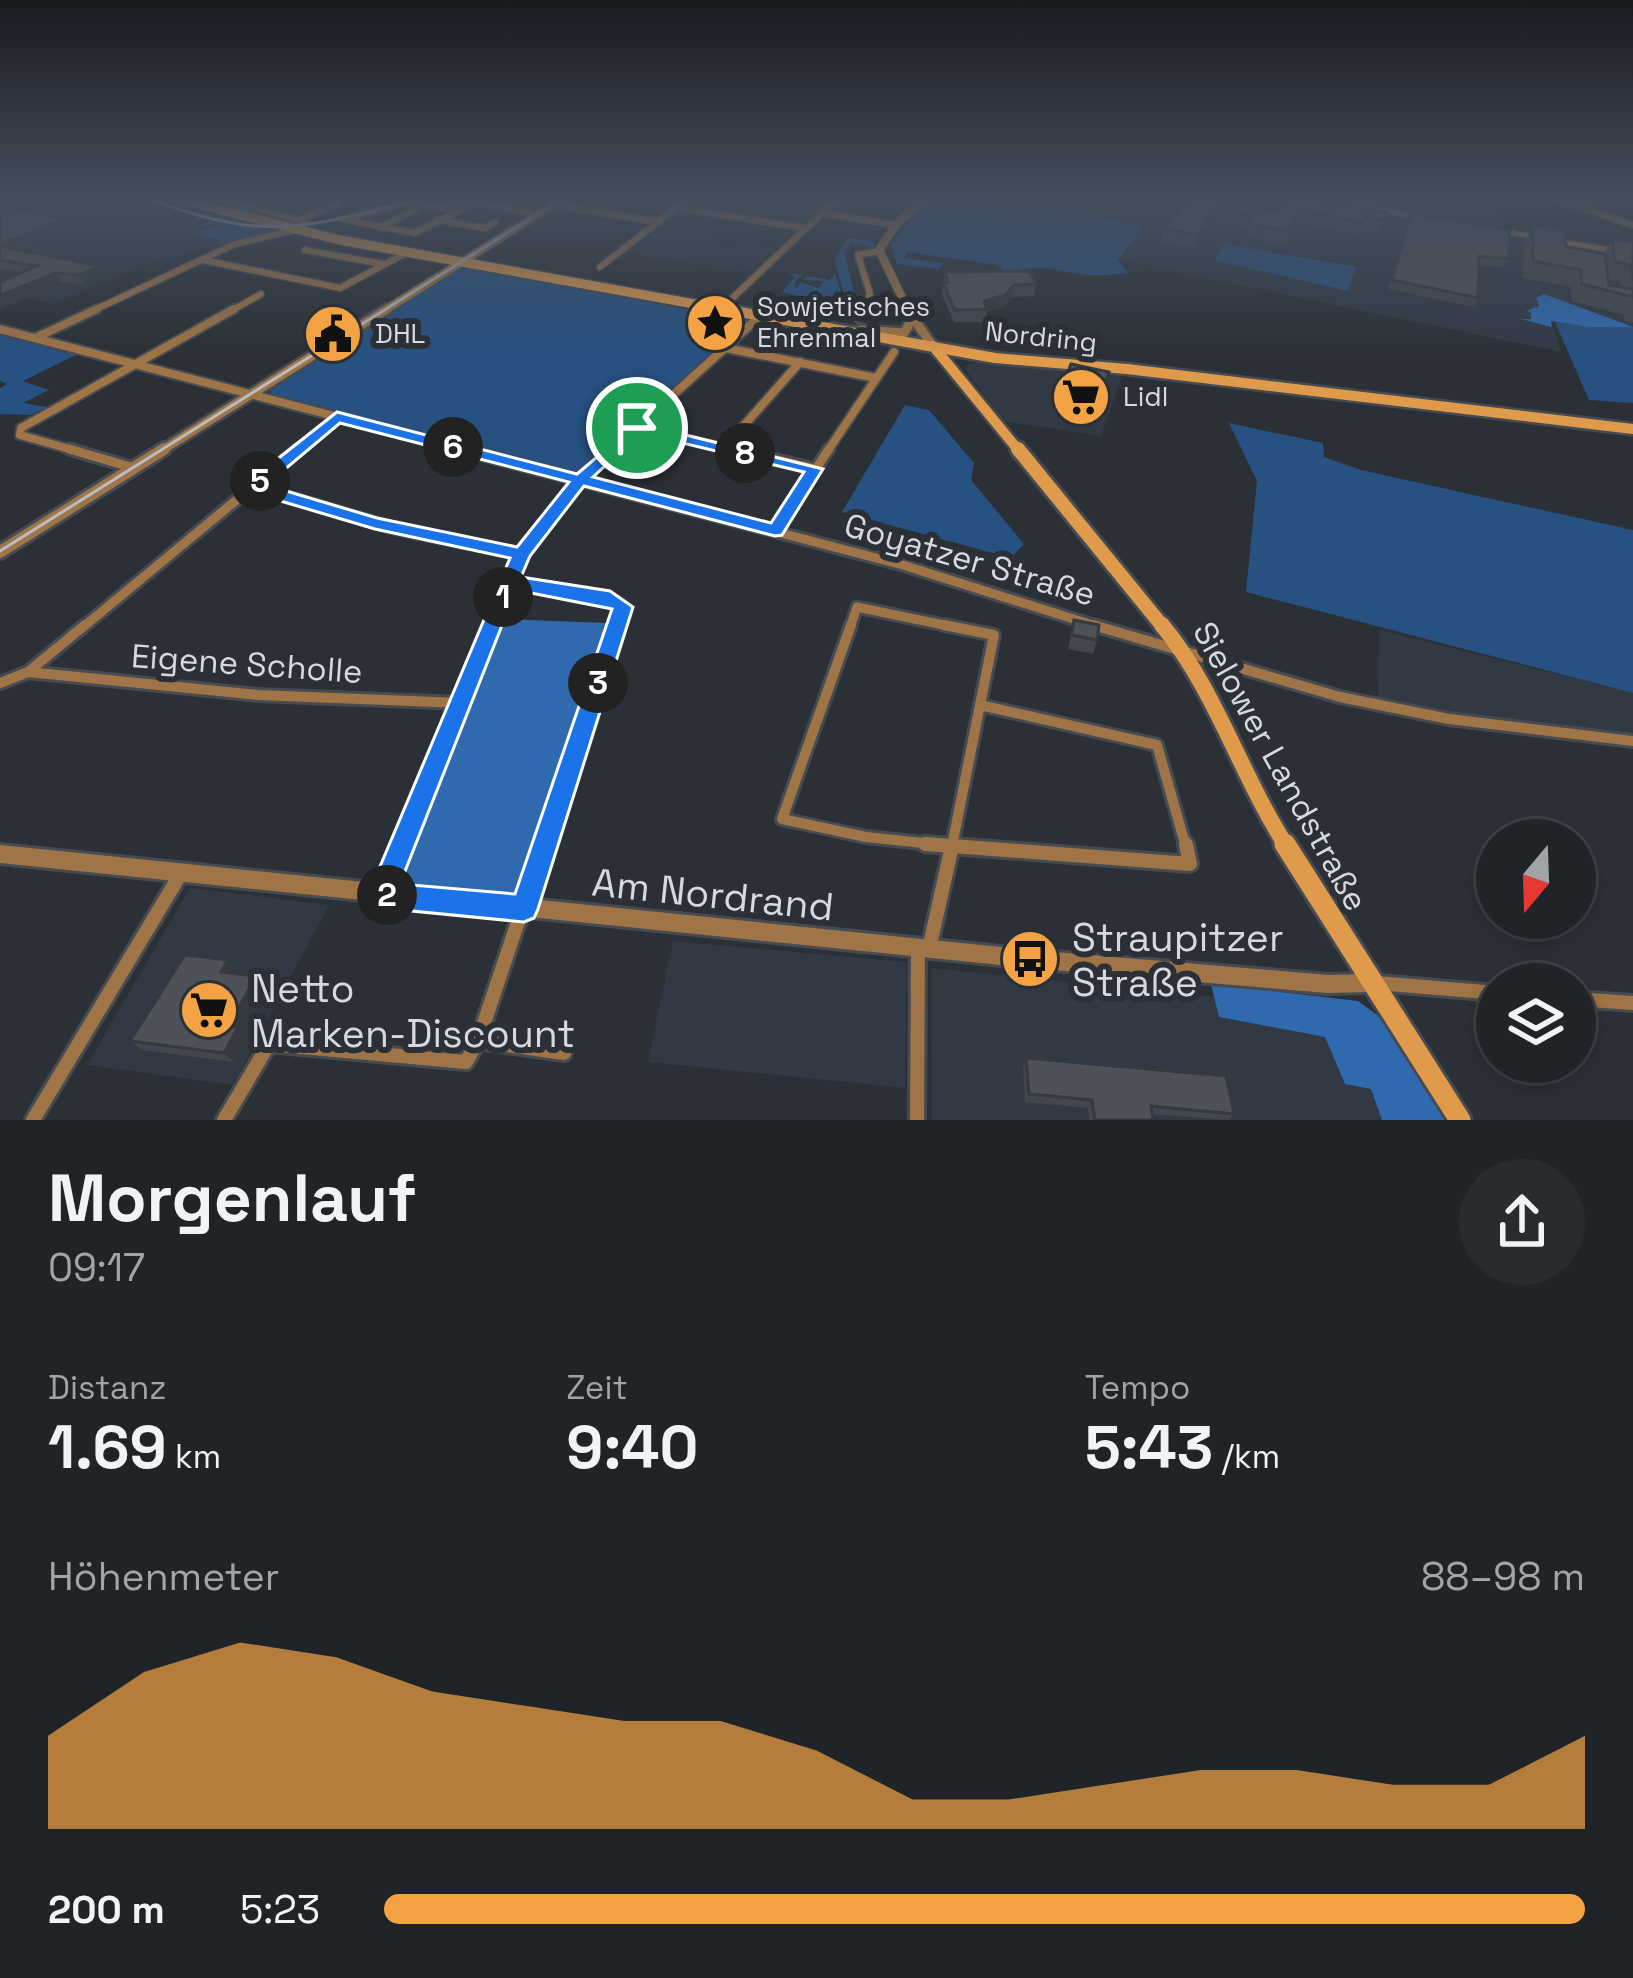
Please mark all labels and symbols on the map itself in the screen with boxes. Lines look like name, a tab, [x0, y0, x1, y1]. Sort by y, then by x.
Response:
place label: Sowjetisches Ehrenmal	[757, 289, 930, 355]
place icon: Sowjetisches Ehrenmal	[684, 292, 746, 354]
public building icon: DHL	[302, 303, 364, 365]
street label: Nordring	[983, 313, 1099, 360]
place label: DHL	[375, 316, 425, 351]
supermarket icon: Lidl	[1050, 366, 1112, 428]
pin	[586, 377, 688, 479]
place label: Lidl	[1123, 379, 1168, 414]
pin: 6	[423, 417, 483, 477]
pin: 8	[715, 423, 775, 483]
pin: 5	[230, 451, 290, 511]
street label: Goyatzer Straße	[839, 504, 1100, 616]
pin: 1	[473, 567, 533, 627]
street label: Sielower Landstraße	[1183, 614, 1377, 919]
street label: Eigene Scholle	[130, 635, 364, 693]
pin: 3	[568, 653, 628, 713]
north arrow	[1476, 819, 1596, 939]
street label: Am Nordrand	[590, 857, 836, 932]
pin: 2	[357, 865, 417, 925]
place label: Straupitzer Straße	[1072, 913, 1284, 1007]
bus stop icon: Straupitzer Straße	[999, 928, 1061, 990]
place label: Netto Marken-Discount	[251, 964, 575, 1058]
supermarket icon: Netto Marken-Discount	[178, 979, 240, 1041]

